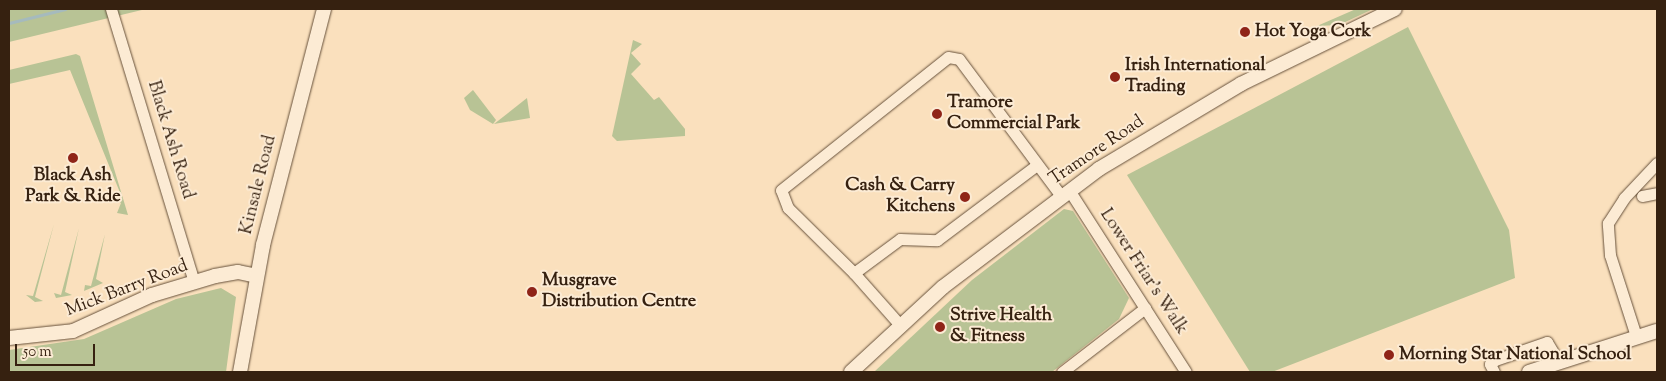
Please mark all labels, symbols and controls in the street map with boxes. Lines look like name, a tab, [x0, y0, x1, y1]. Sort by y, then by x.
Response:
place label: Hot Yoga Cork	[1255, 21, 1371, 43]
marker: Hot Yoga Cork	[1239, 26, 1251, 38]
place label: Irish International Trading	[1125, 56, 1266, 98]
marker: Irish International Trading	[1109, 71, 1121, 83]
street label: Black Ash Road	[142, 78, 198, 202]
place label: Tramore Commercial Park	[947, 93, 1080, 136]
marker: Tramore Commercial Park	[931, 108, 943, 120]
street label: Tramore Road	[1045, 111, 1149, 191]
street label: Kinsale Road	[236, 133, 282, 237]
marker: Black Ash Park & Ride	[67, 152, 79, 164]
place label: Black Ash Park & Ride	[25, 166, 121, 208]
place label: Cash & Carry Kitchens	[845, 176, 955, 218]
marker: Cash & Carry Kitchens	[959, 191, 971, 203]
street label: Lower Friar's Walk	[1094, 205, 1192, 339]
street label: Mick Barry Road	[63, 256, 191, 322]
place label: Musgrave Distribution Centre	[542, 271, 696, 314]
marker: Musgrave Distribution Centre	[526, 286, 538, 298]
place label: Strive Health & Fitness	[950, 306, 1052, 348]
marker: Strive Health & Fitness	[934, 321, 946, 333]
scale bar	[18, 334, 98, 366]
text: 50 m	[23, 342, 52, 363]
place label: Morning Star National School	[1399, 344, 1631, 366]
marker: Morning Star National School	[1383, 349, 1395, 361]

